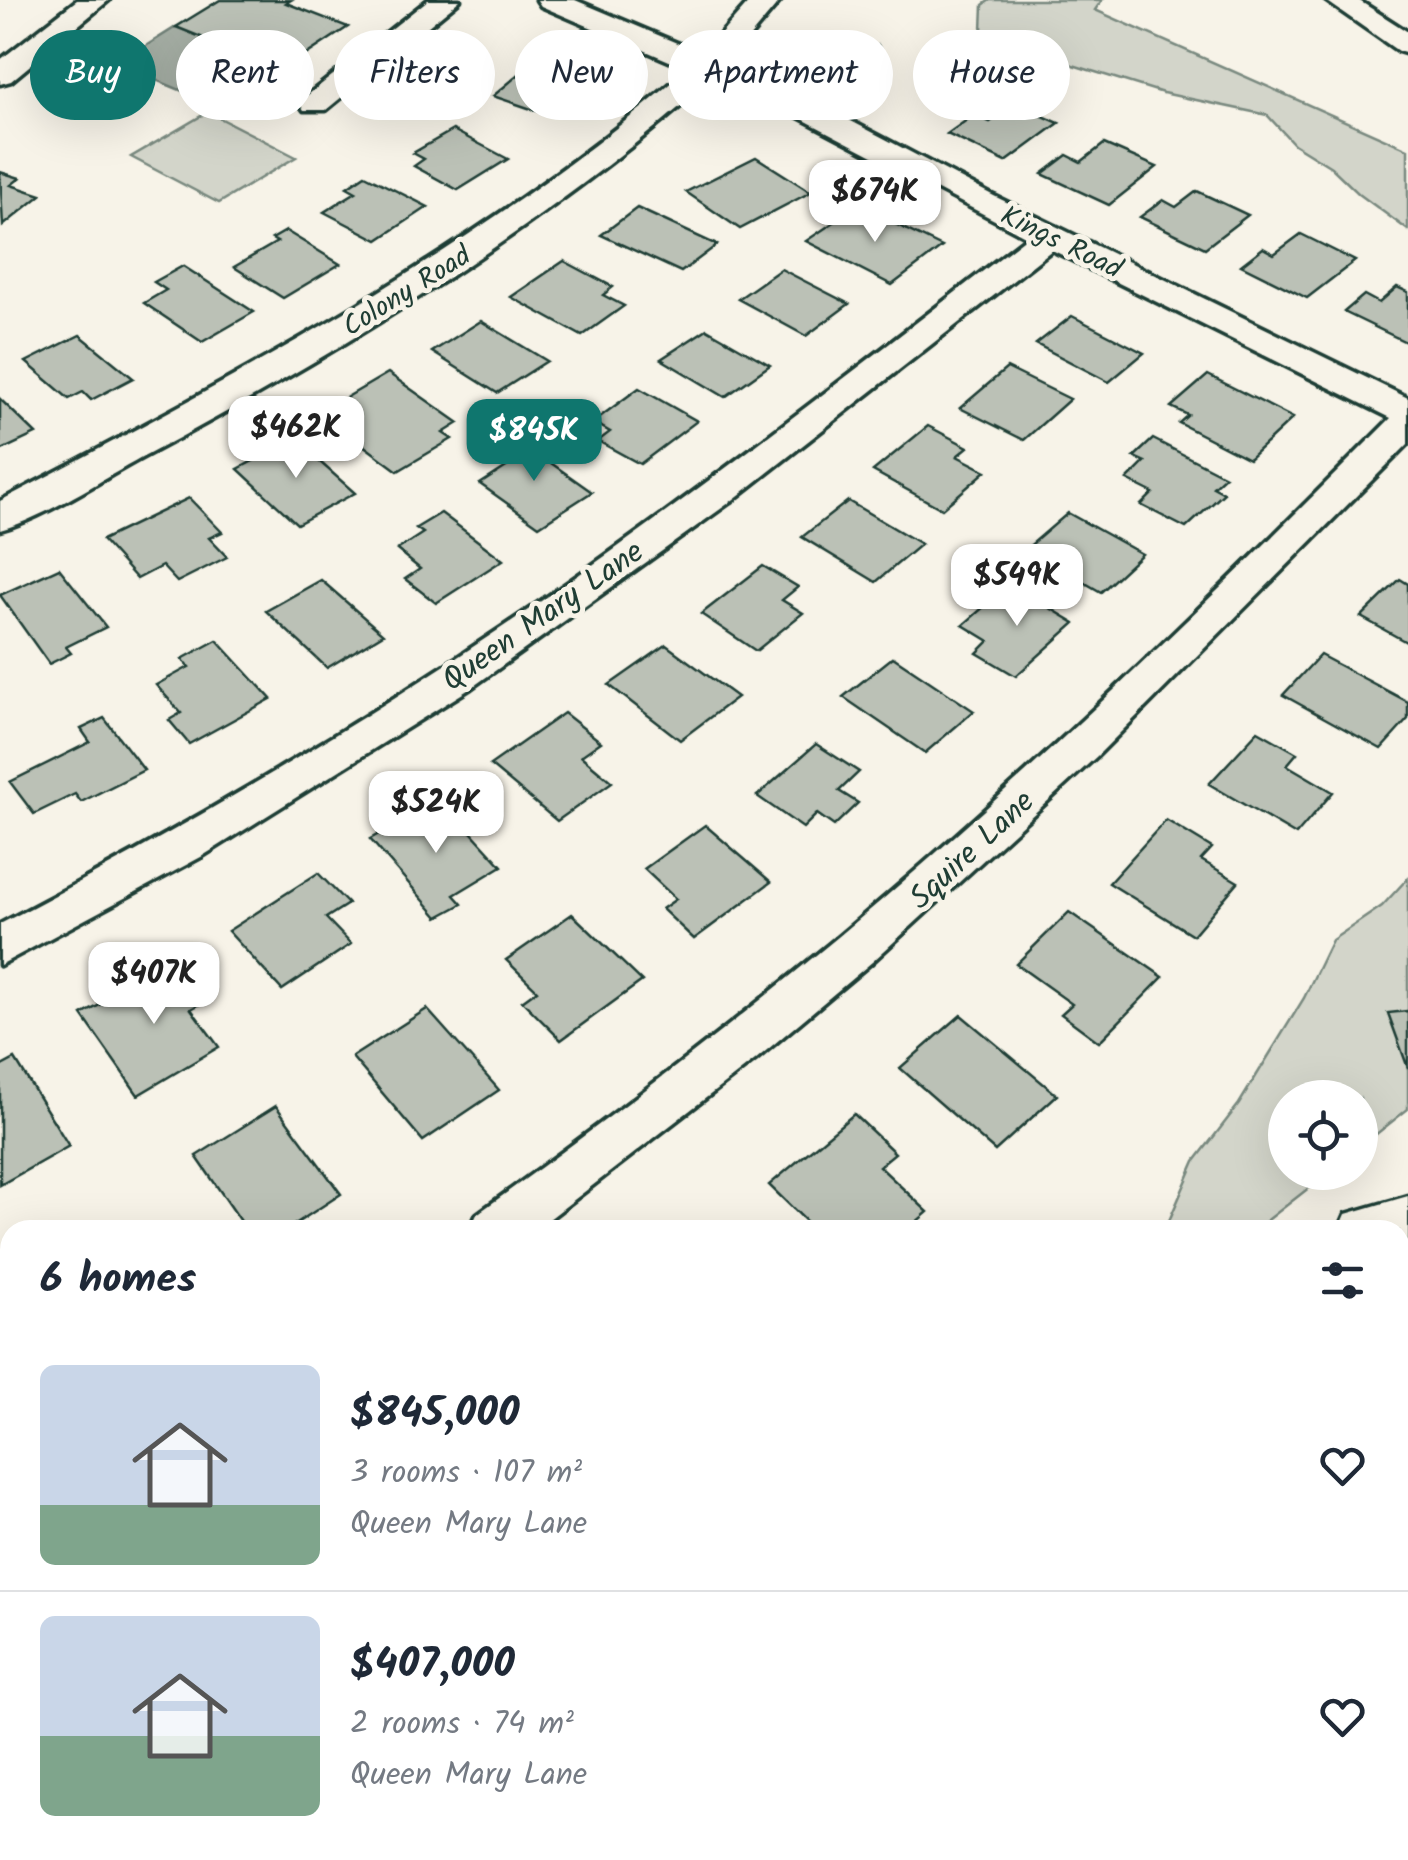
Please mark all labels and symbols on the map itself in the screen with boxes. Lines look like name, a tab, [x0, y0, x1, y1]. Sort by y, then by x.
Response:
pin: $674K	[805, 160, 945, 245]
street label: Kings Road	[992, 194, 1130, 293]
street label: Colony Road	[334, 234, 481, 349]
pin: $462K	[226, 396, 366, 481]
pin: $845K	[464, 399, 604, 484]
street label: Queen Mary Lane	[432, 528, 655, 706]
pin: $549K	[947, 544, 1087, 629]
pin: $524K	[366, 771, 506, 856]
street label: Squire Lane	[898, 779, 1047, 923]
pin: $407K	[84, 942, 224, 1027]

